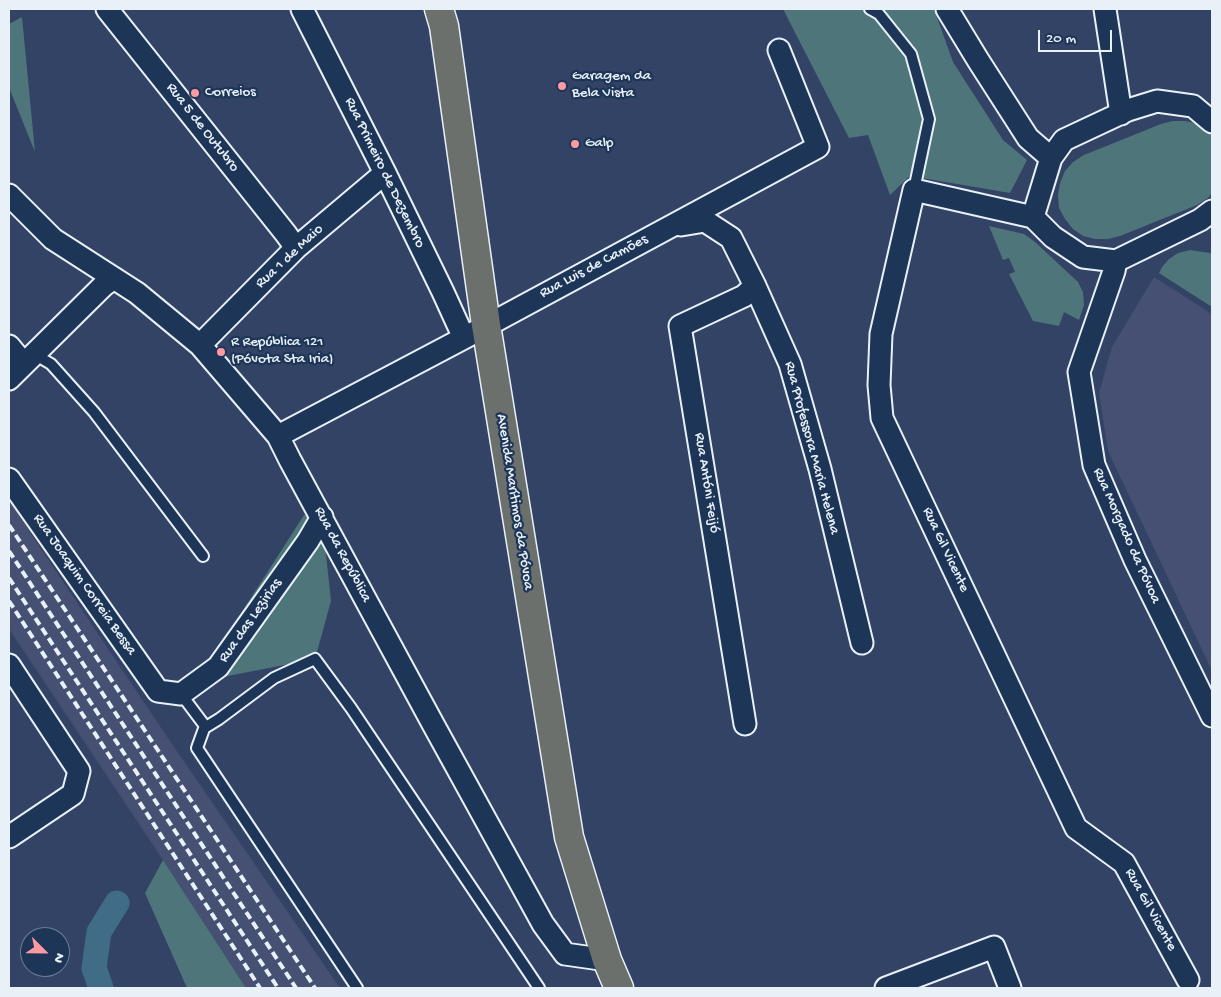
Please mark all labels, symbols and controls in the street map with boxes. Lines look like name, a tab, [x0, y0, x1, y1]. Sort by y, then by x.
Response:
scale bar	[1041, 20, 1115, 52]
text: 20 m	[1046, 30, 1076, 48]
place label: Garagem da Bela Vista	[572, 68, 651, 103]
street label: Rua 5 de Outubro	[161, 80, 243, 176]
marker: Garagem da Bela Vista	[556, 80, 568, 92]
place label: Correios	[205, 84, 256, 102]
marker: Correios	[189, 87, 201, 99]
street label: Rua Primeiro de Dezembro	[340, 95, 428, 251]
place label: Galp	[585, 135, 613, 153]
marker: Galp	[569, 138, 581, 150]
street label: Rua 1 de Maio	[252, 221, 328, 293]
street label: Rua Luis de Camões	[537, 231, 651, 303]
place label: R República 121 (Póvota Sta Iria)	[231, 334, 333, 369]
marker: R República 121 (Póvota Sta Iria)	[215, 346, 227, 358]
street label: Rua Professora Maria Helena	[779, 359, 843, 537]
street label: Avenida Marítimos da Póvoa	[491, 413, 537, 591]
street label: Rua Antóni Feijó	[689, 432, 723, 534]
street label: Rua Morgado da Póvoa	[1088, 465, 1164, 607]
street label: Rua da República	[309, 504, 375, 606]
street label: Rua Gil Vicente	[917, 505, 973, 595]
street label: Rua Joaquim Correia Bessa	[28, 511, 140, 659]
street label: Rua das Lezirias	[215, 576, 287, 666]
street label: Rua Gil Vicente	[1120, 866, 1180, 954]
north arrow	[20, 927, 70, 977]
text: N	[49, 950, 68, 965]

